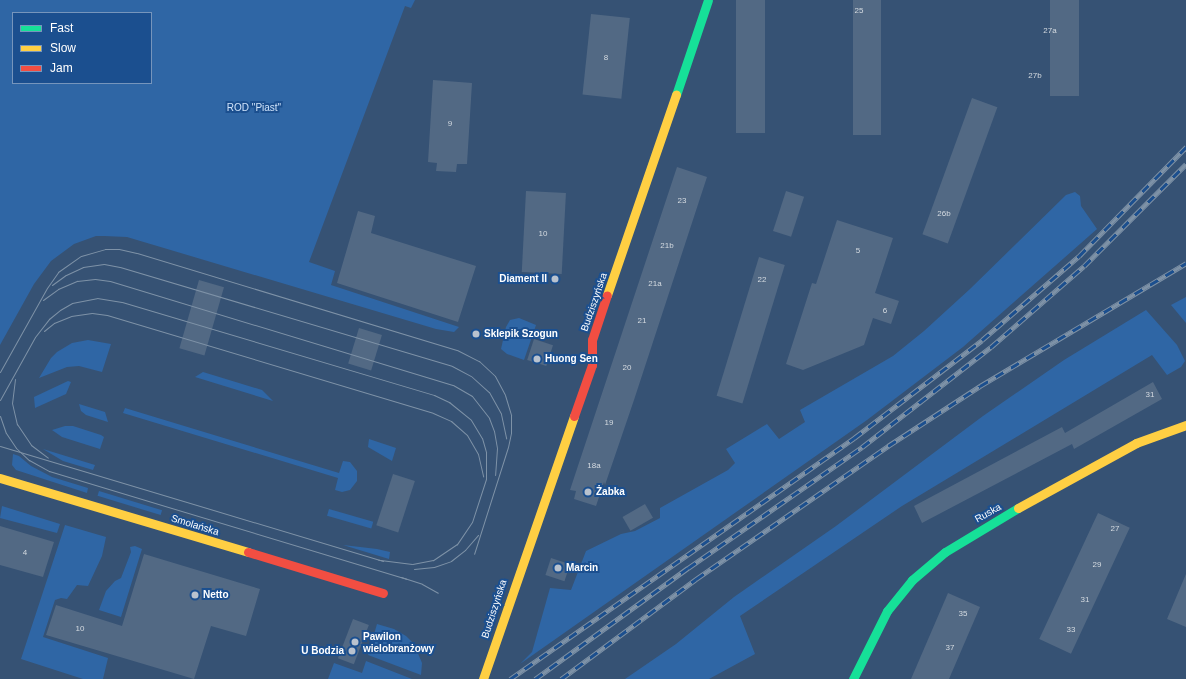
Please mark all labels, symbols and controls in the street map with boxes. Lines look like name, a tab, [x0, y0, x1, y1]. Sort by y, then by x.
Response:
house number: 25	[855, 6, 863, 16]
legend	[12, 12, 152, 84]
text: Fast	[50, 21, 73, 35]
house number: 27a	[1043, 26, 1057, 36]
text: Slow	[50, 41, 76, 55]
house number: 8	[604, 53, 608, 63]
text: Jam	[50, 61, 73, 75]
house number: 27b	[1028, 71, 1042, 81]
park label: ROD "Piast"	[227, 102, 281, 114]
house number: 9	[448, 119, 452, 129]
house number: 23	[678, 196, 686, 206]
house number: 26b	[937, 209, 951, 219]
house number: 10	[539, 229, 547, 239]
house number: 21b	[660, 241, 674, 251]
house number: 5	[856, 246, 860, 256]
street label: Budziszyńska	[578, 271, 610, 333]
place label: Diament II	[499, 273, 547, 285]
marker: Diament II	[550, 274, 560, 284]
house number: 22	[758, 275, 766, 285]
house number: 21a	[648, 279, 662, 289]
house number: 6	[883, 306, 887, 316]
house number: 21	[638, 316, 646, 326]
place label: Sklepik Szogun	[484, 328, 558, 340]
marker: Sklepik Szogun	[471, 329, 481, 339]
place label: Huong Sen	[545, 353, 598, 365]
marker: Huong Sen	[532, 354, 542, 364]
house number: 20	[623, 363, 631, 373]
house number: 31	[1146, 390, 1154, 400]
house number: 19	[605, 418, 613, 428]
house number: 18a	[587, 461, 601, 471]
place label: Żabka	[596, 486, 625, 498]
marker: Żabka	[583, 487, 593, 497]
street label: Ruska	[973, 501, 1003, 525]
street label: Smolańska	[170, 512, 220, 538]
house number: 27	[1111, 524, 1119, 534]
house number: 4	[23, 548, 27, 558]
house number: 29	[1093, 560, 1101, 570]
place label: Marcin	[566, 562, 598, 574]
marker: Marcin	[553, 563, 563, 573]
street label: Budziszyńska	[479, 578, 509, 640]
place label: Netto	[203, 589, 229, 601]
marker: Netto	[190, 590, 200, 600]
house number: 31	[1081, 595, 1089, 605]
house number: 35	[959, 609, 967, 619]
house number: 10	[76, 624, 84, 634]
house number: 33	[1067, 625, 1075, 635]
place label: Pawilon wielobranżowy	[363, 630, 434, 654]
marker: Pawilon wielobranżowy	[350, 637, 360, 647]
house number: 37	[946, 643, 954, 653]
place label: U Bodzia	[301, 645, 344, 657]
marker: U Bodzia	[347, 646, 357, 656]

